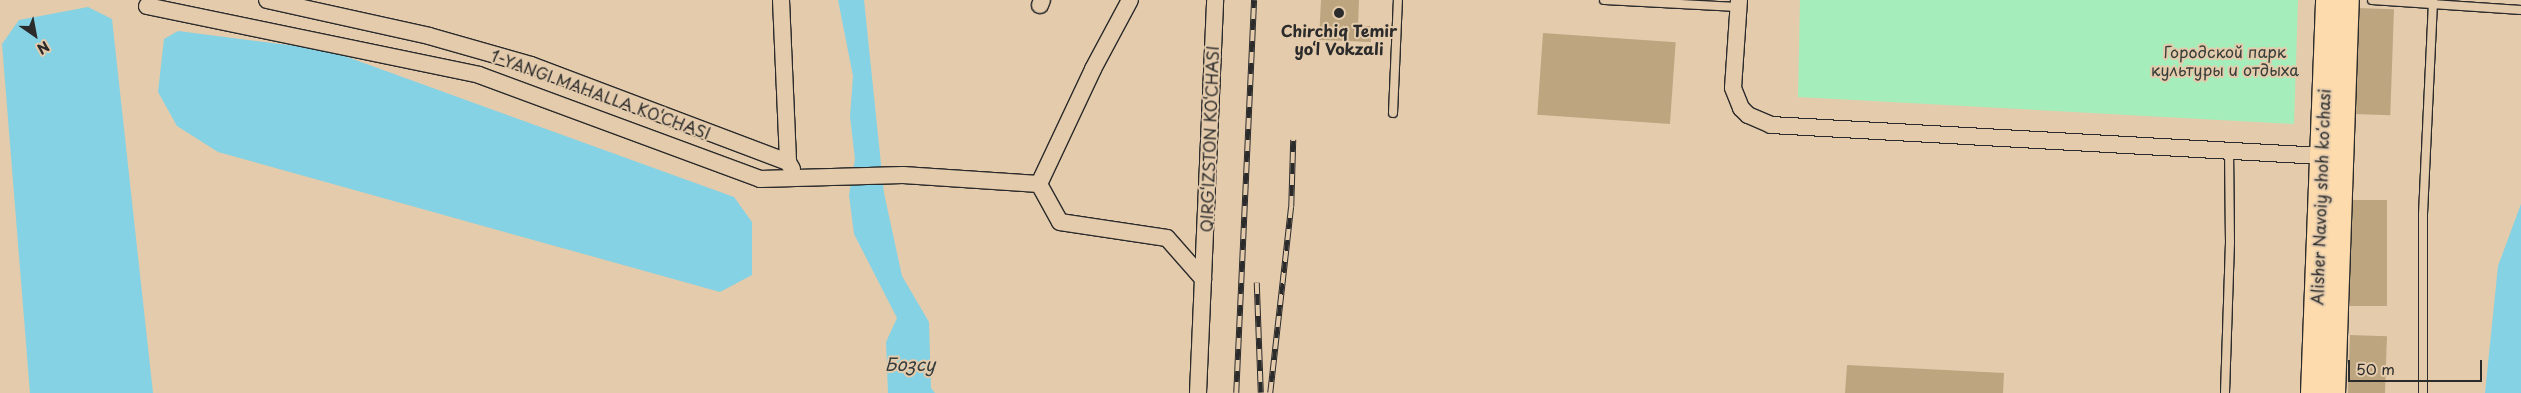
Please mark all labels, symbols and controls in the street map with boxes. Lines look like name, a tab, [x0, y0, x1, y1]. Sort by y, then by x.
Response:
marker: Chirchiq Temir yo‘l Vokzali	[1333, 7, 1345, 19]
north arrow	[10, 10, 60, 60]
place label: Chirchiq Temir yo‘l Vokzali	[1280, 20, 1398, 58]
text: N	[33, 36, 54, 60]
park label: Городской парк культуры и отдыха	[2150, 41, 2300, 79]
street label: 1-YANGI MAHALLA KO‘CHASI	[487, 45, 715, 143]
street label: QIRG‘IZSTON KO‘CHASI	[1196, 45, 1222, 233]
street label: Alisher Navoiy shoh koʻchasi	[2307, 87, 2333, 307]
scale bar	[2351, 350, 2485, 382]
water label: Бозсу	[885, 353, 935, 375]
text: 50 m	[2356, 357, 2395, 380]

